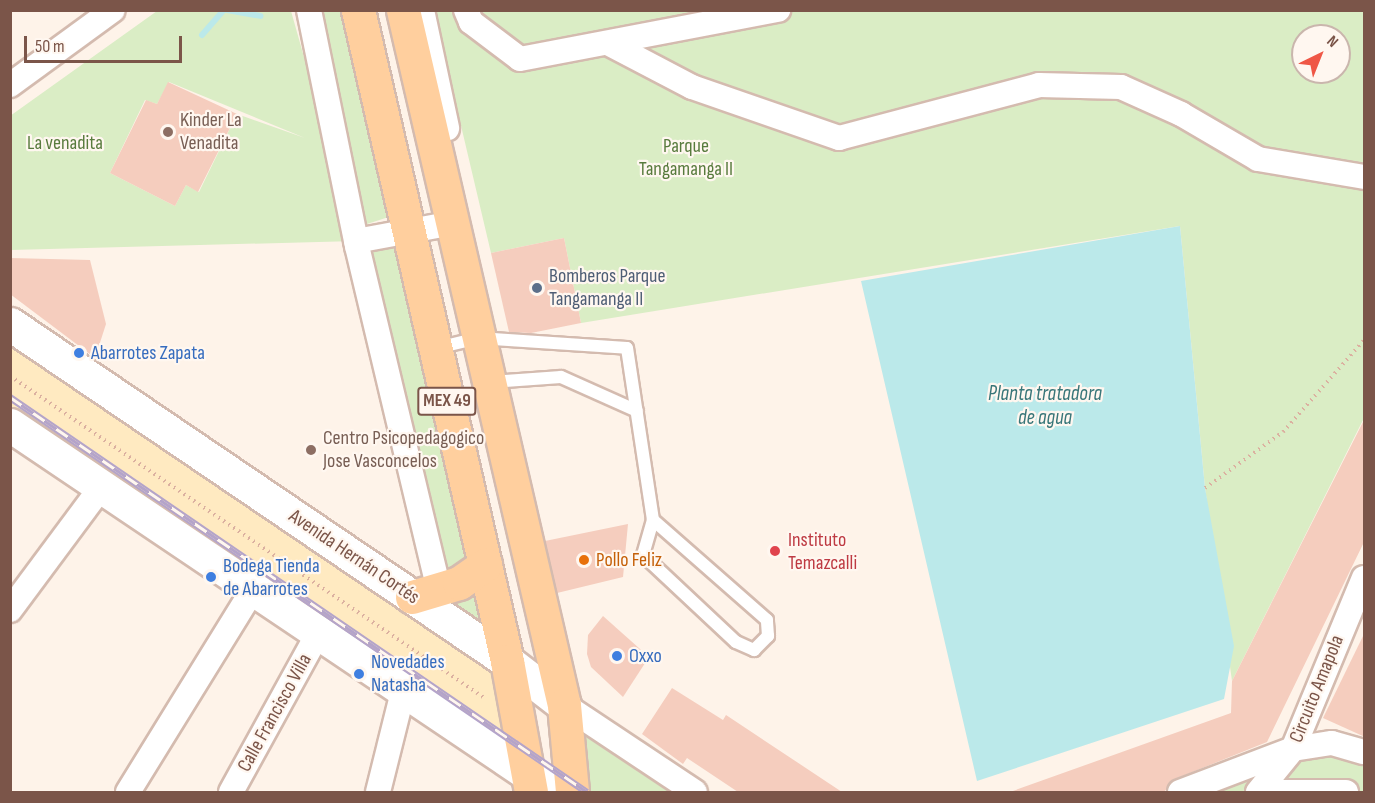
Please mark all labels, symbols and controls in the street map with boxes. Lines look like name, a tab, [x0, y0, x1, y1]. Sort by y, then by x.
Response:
scale bar	[27, 24, 184, 62]
north arrow	[1291, 24, 1351, 84]
text: N	[1323, 32, 1342, 52]
text: 50 m	[35, 36, 65, 57]
place label: Kinder La Venadita	[180, 108, 242, 155]
marker: Kinder La Venadita	[161, 125, 175, 139]
park label: La venadita	[27, 131, 103, 155]
park label: Parque Tangamanga II	[639, 134, 733, 181]
place label: Bomberos Parque Tangamanga II	[549, 264, 665, 311]
marker: Bomberos Parque Tangamanga II	[530, 281, 544, 295]
place label: Abarrotes Zapata	[91, 341, 205, 365]
marker: Abarrotes Zapata	[72, 346, 86, 360]
water label: Planta tratadora de agua	[988, 381, 1102, 431]
road number: MEX 49	[417, 386, 477, 416]
place label: Centro Psicopedagogico Jose Vasconcelos	[323, 426, 484, 473]
marker: Centro Psicopedagogico Jose Vasconcelos	[304, 443, 318, 457]
street label: Avenida Hernán Cortés	[284, 504, 424, 610]
place label: Instituto Temazcalli	[788, 528, 857, 575]
marker: Instituto Temazcalli	[766, 542, 784, 560]
place label: Pollo Feliz	[596, 548, 662, 572]
marker: Pollo Feliz	[577, 553, 591, 567]
place label: Bodega Tienda de Abarrotes	[223, 554, 320, 601]
marker: Bodega Tienda de Abarrotes	[204, 570, 218, 584]
street label: Circuito Amapola	[1285, 632, 1349, 746]
place label: Oxxo	[629, 644, 662, 668]
marker: Oxxo	[610, 649, 624, 663]
street label: Calle Francisco Villa	[233, 650, 317, 776]
place label: Novedades Natasha	[371, 650, 445, 697]
marker: Novedades Natasha	[352, 667, 366, 681]

